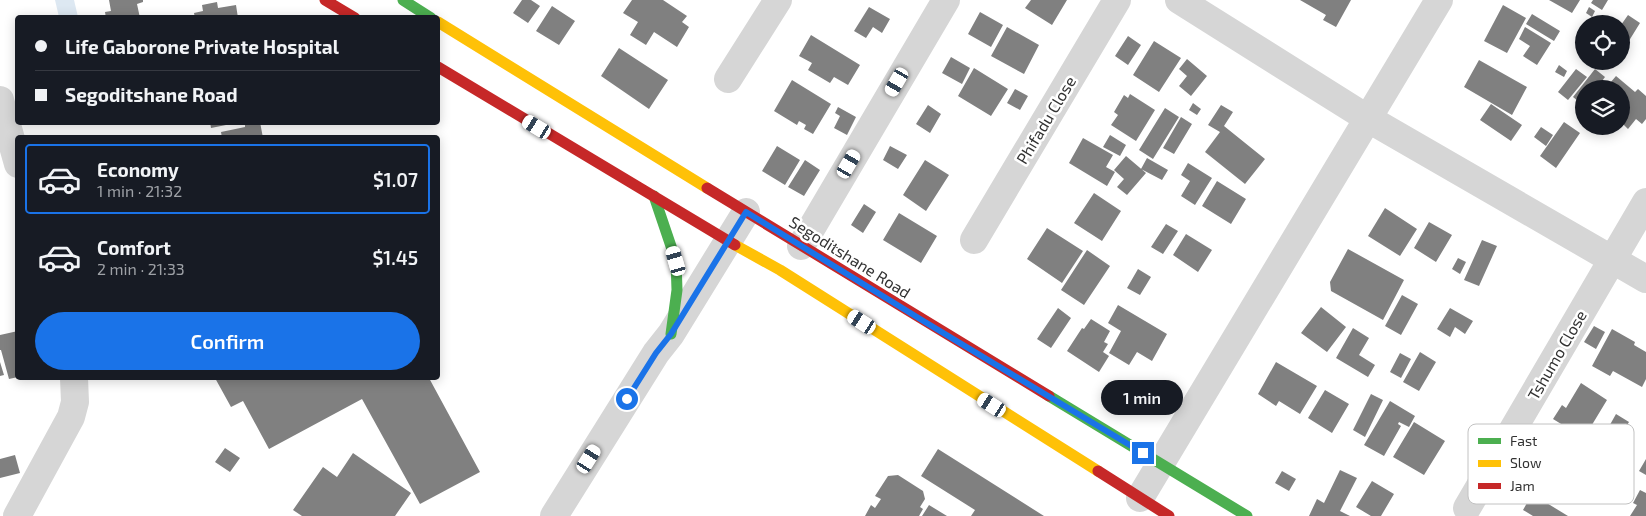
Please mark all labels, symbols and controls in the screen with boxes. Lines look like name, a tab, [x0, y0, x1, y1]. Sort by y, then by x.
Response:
map controls	[1575, 15, 1630, 135]
button: locate	[1575, 15, 1630, 70]
text: Life Gaborone Private Hospital	[65, 35, 339, 58]
car	[883, 65, 910, 99]
street label: Phifadu Close	[1012, 72, 1079, 167]
button: layers	[1575, 80, 1630, 135]
text: Segoditshane Road	[65, 83, 238, 106]
car	[520, 113, 553, 141]
car	[835, 147, 862, 181]
icon: car	[37, 157, 82, 202]
text: Economy	[97, 158, 179, 181]
text: $1.07	[373, 168, 418, 191]
text: 1 min · 21:32	[97, 181, 182, 200]
street label: Segoditshane Road	[786, 212, 914, 302]
icon: car	[37, 235, 82, 280]
text: Comfort	[97, 236, 171, 259]
car	[664, 245, 687, 277]
text: $1.45	[372, 246, 418, 269]
text: 2 min · 21:33	[97, 259, 185, 278]
street label: Tshumo Close	[1523, 306, 1590, 403]
car	[845, 308, 878, 336]
button: Confirm	[35, 312, 420, 370]
callout: 1 min	[1102, 380, 1184, 416]
route start	[616, 388, 638, 410]
text: 1 min	[1123, 388, 1161, 407]
car	[975, 391, 1008, 419]
legend	[1468, 424, 1634, 504]
text: Fast	[1510, 432, 1537, 449]
car	[574, 442, 603, 476]
route end	[1132, 442, 1154, 464]
text: Slow	[1510, 454, 1542, 471]
text: Jam	[1510, 477, 1535, 494]

